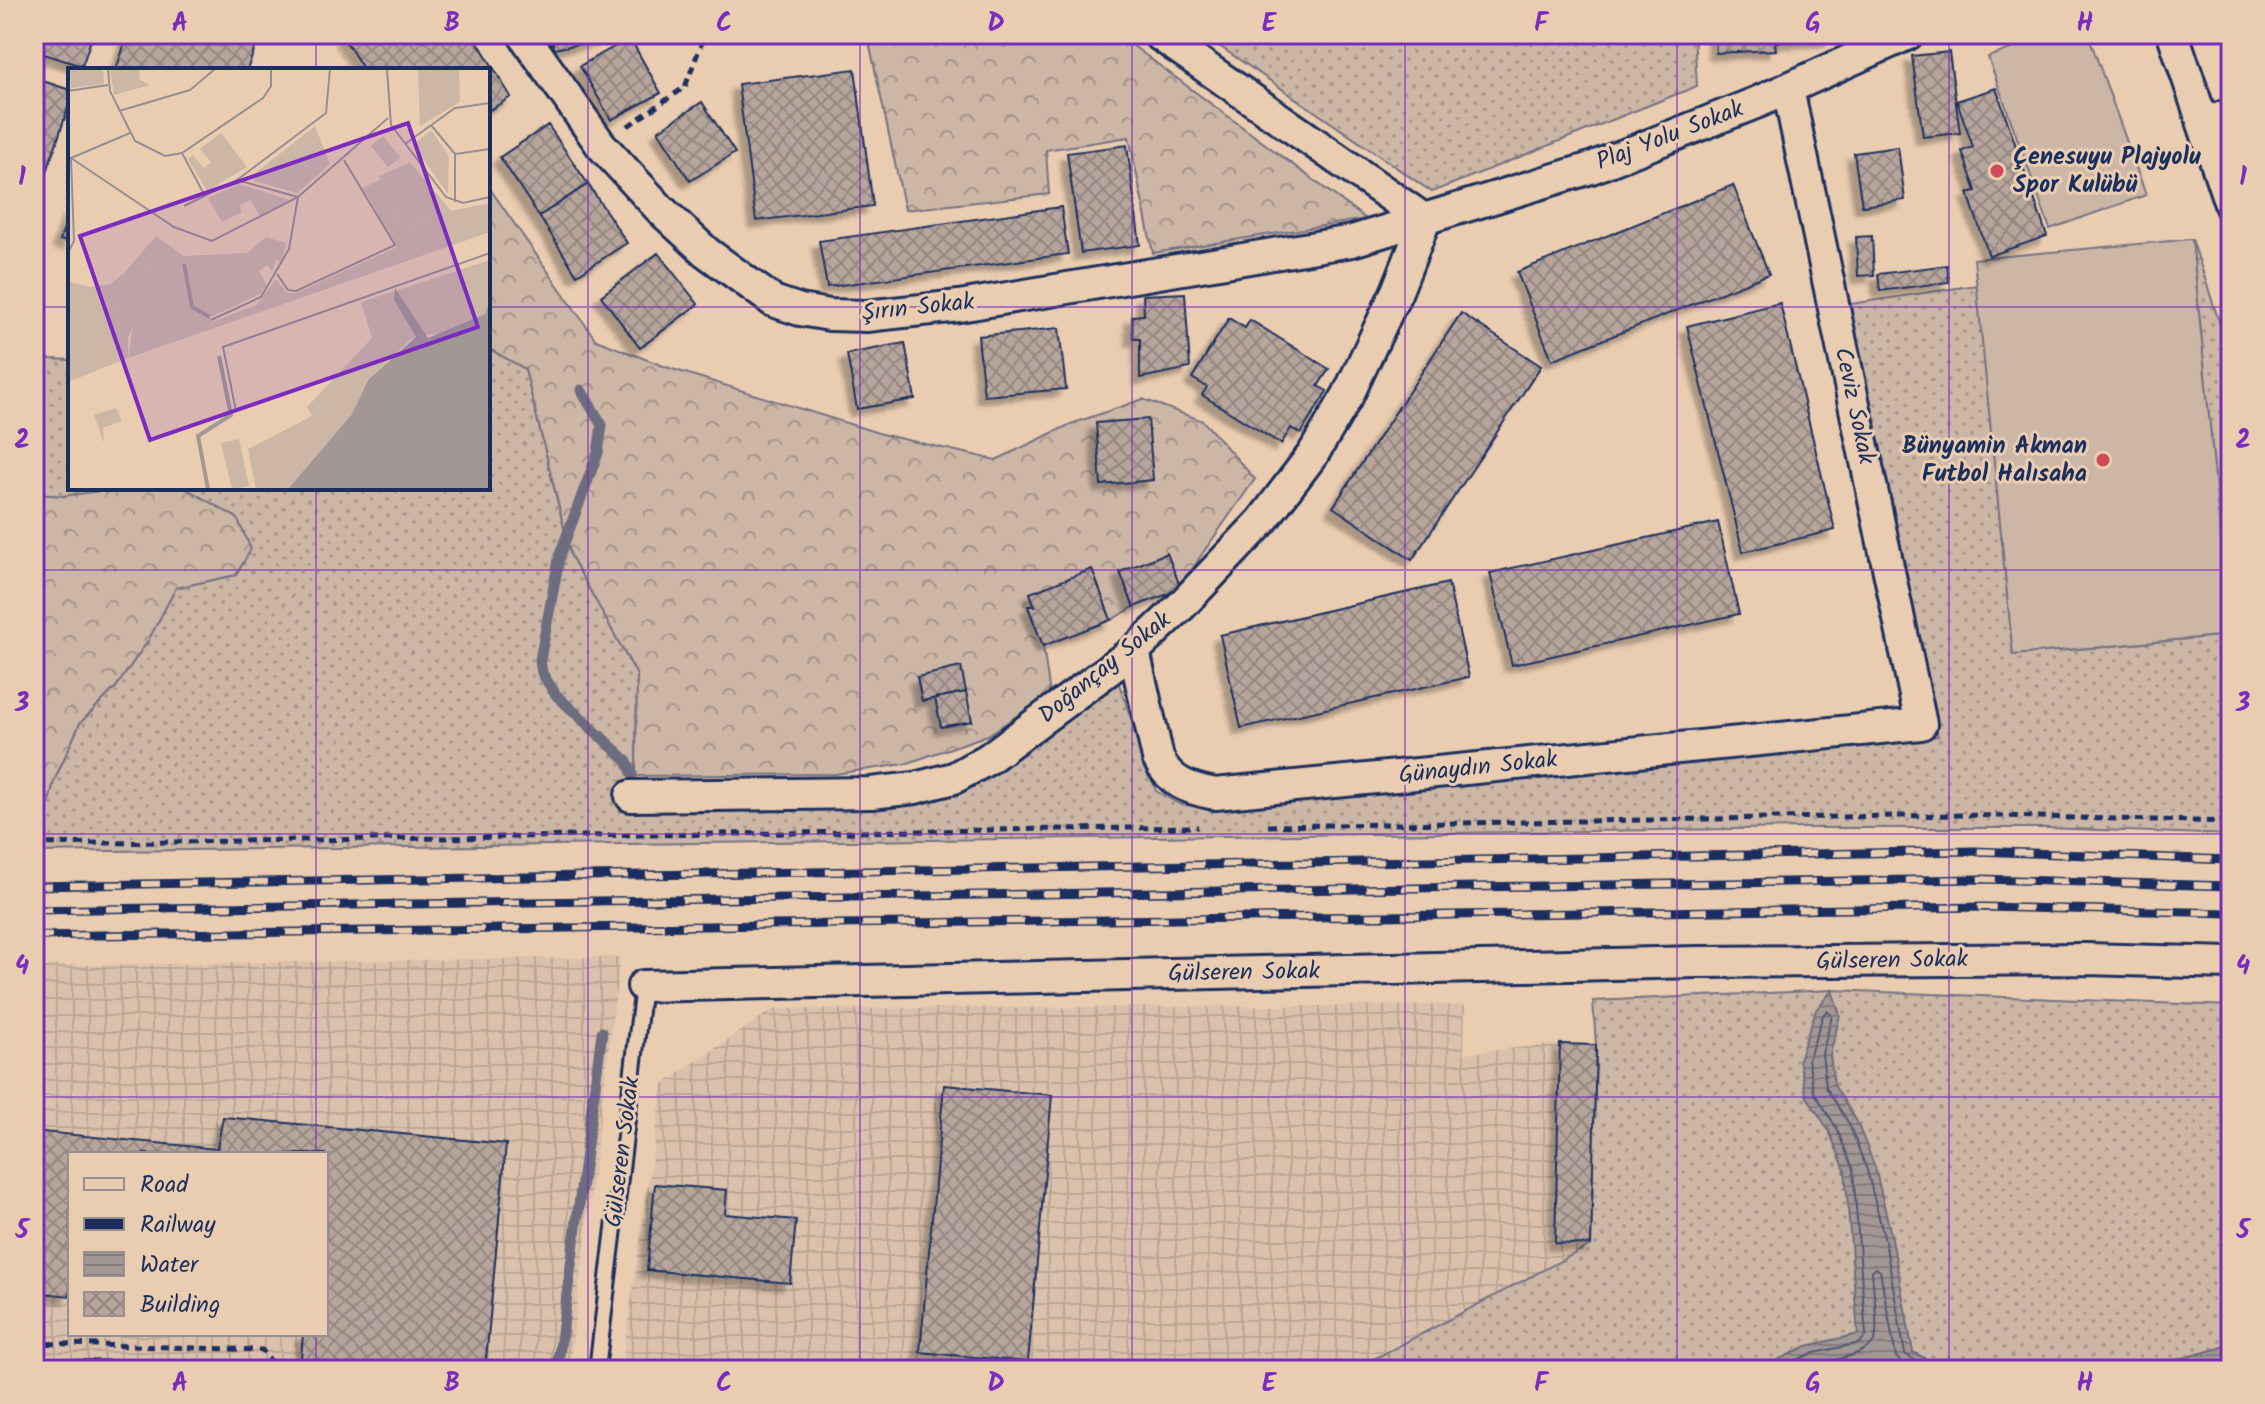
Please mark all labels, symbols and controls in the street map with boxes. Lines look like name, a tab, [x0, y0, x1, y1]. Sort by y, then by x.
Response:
text: A	[172, 3, 188, 45]
text: B	[444, 3, 460, 45]
text: C	[716, 3, 732, 45]
text: D	[987, 3, 1005, 45]
text: E	[1262, 3, 1278, 45]
text: F	[1534, 3, 1550, 45]
text: G	[1805, 3, 1821, 45]
text: H	[2077, 3, 2094, 45]
inset map	[68, 68, 490, 490]
street label: Plaj Yolu Sokak	[1591, 90, 1750, 182]
place label: Çenesuyu Plajyolu Spor Kulübü	[2013, 138, 2201, 205]
text: 1	[18, 157, 26, 199]
text: 1	[2239, 157, 2247, 199]
marker: Çenesuyu Plajyolu Spor Kulübü	[1988, 162, 2006, 180]
street label: Şırın Sokak	[860, 283, 977, 333]
street label: Ceviz Sokak	[1823, 344, 1886, 469]
text: 2	[14, 420, 30, 462]
text: 2	[2235, 420, 2251, 462]
place label: Bünyamin Akman Futbol Halısaha	[1902, 427, 2087, 494]
marker: Bünyamin Akman Futbol Halısaha	[2094, 451, 2112, 469]
street label: Doğançay Sokak	[1030, 601, 1181, 734]
text: 3	[14, 683, 29, 725]
text: 3	[2235, 683, 2250, 725]
street label: Günaydın Sokak	[1397, 740, 1560, 796]
street label: Gülseren Sokak	[1816, 940, 1969, 982]
text: 4	[15, 946, 29, 988]
text: 4	[2236, 946, 2250, 988]
street label: Gülseren Sokak	[1168, 952, 1321, 994]
street label: Gülseren Sokak	[594, 1074, 652, 1230]
legend	[68, 1152, 328, 1336]
text: Road	[140, 1166, 189, 1205]
text: Railway	[140, 1206, 216, 1245]
text: 5	[14, 1210, 30, 1252]
text: 5	[2235, 1210, 2251, 1252]
text: Water	[140, 1246, 200, 1285]
text: Building	[140, 1286, 220, 1325]
text: A	[172, 1363, 188, 1404]
text: B	[444, 1363, 460, 1404]
text: C	[716, 1363, 732, 1404]
text: D	[987, 1363, 1005, 1404]
text: E	[1262, 1363, 1278, 1404]
text: F	[1534, 1363, 1550, 1404]
text: G	[1805, 1363, 1821, 1404]
text: H	[2077, 1363, 2094, 1404]

